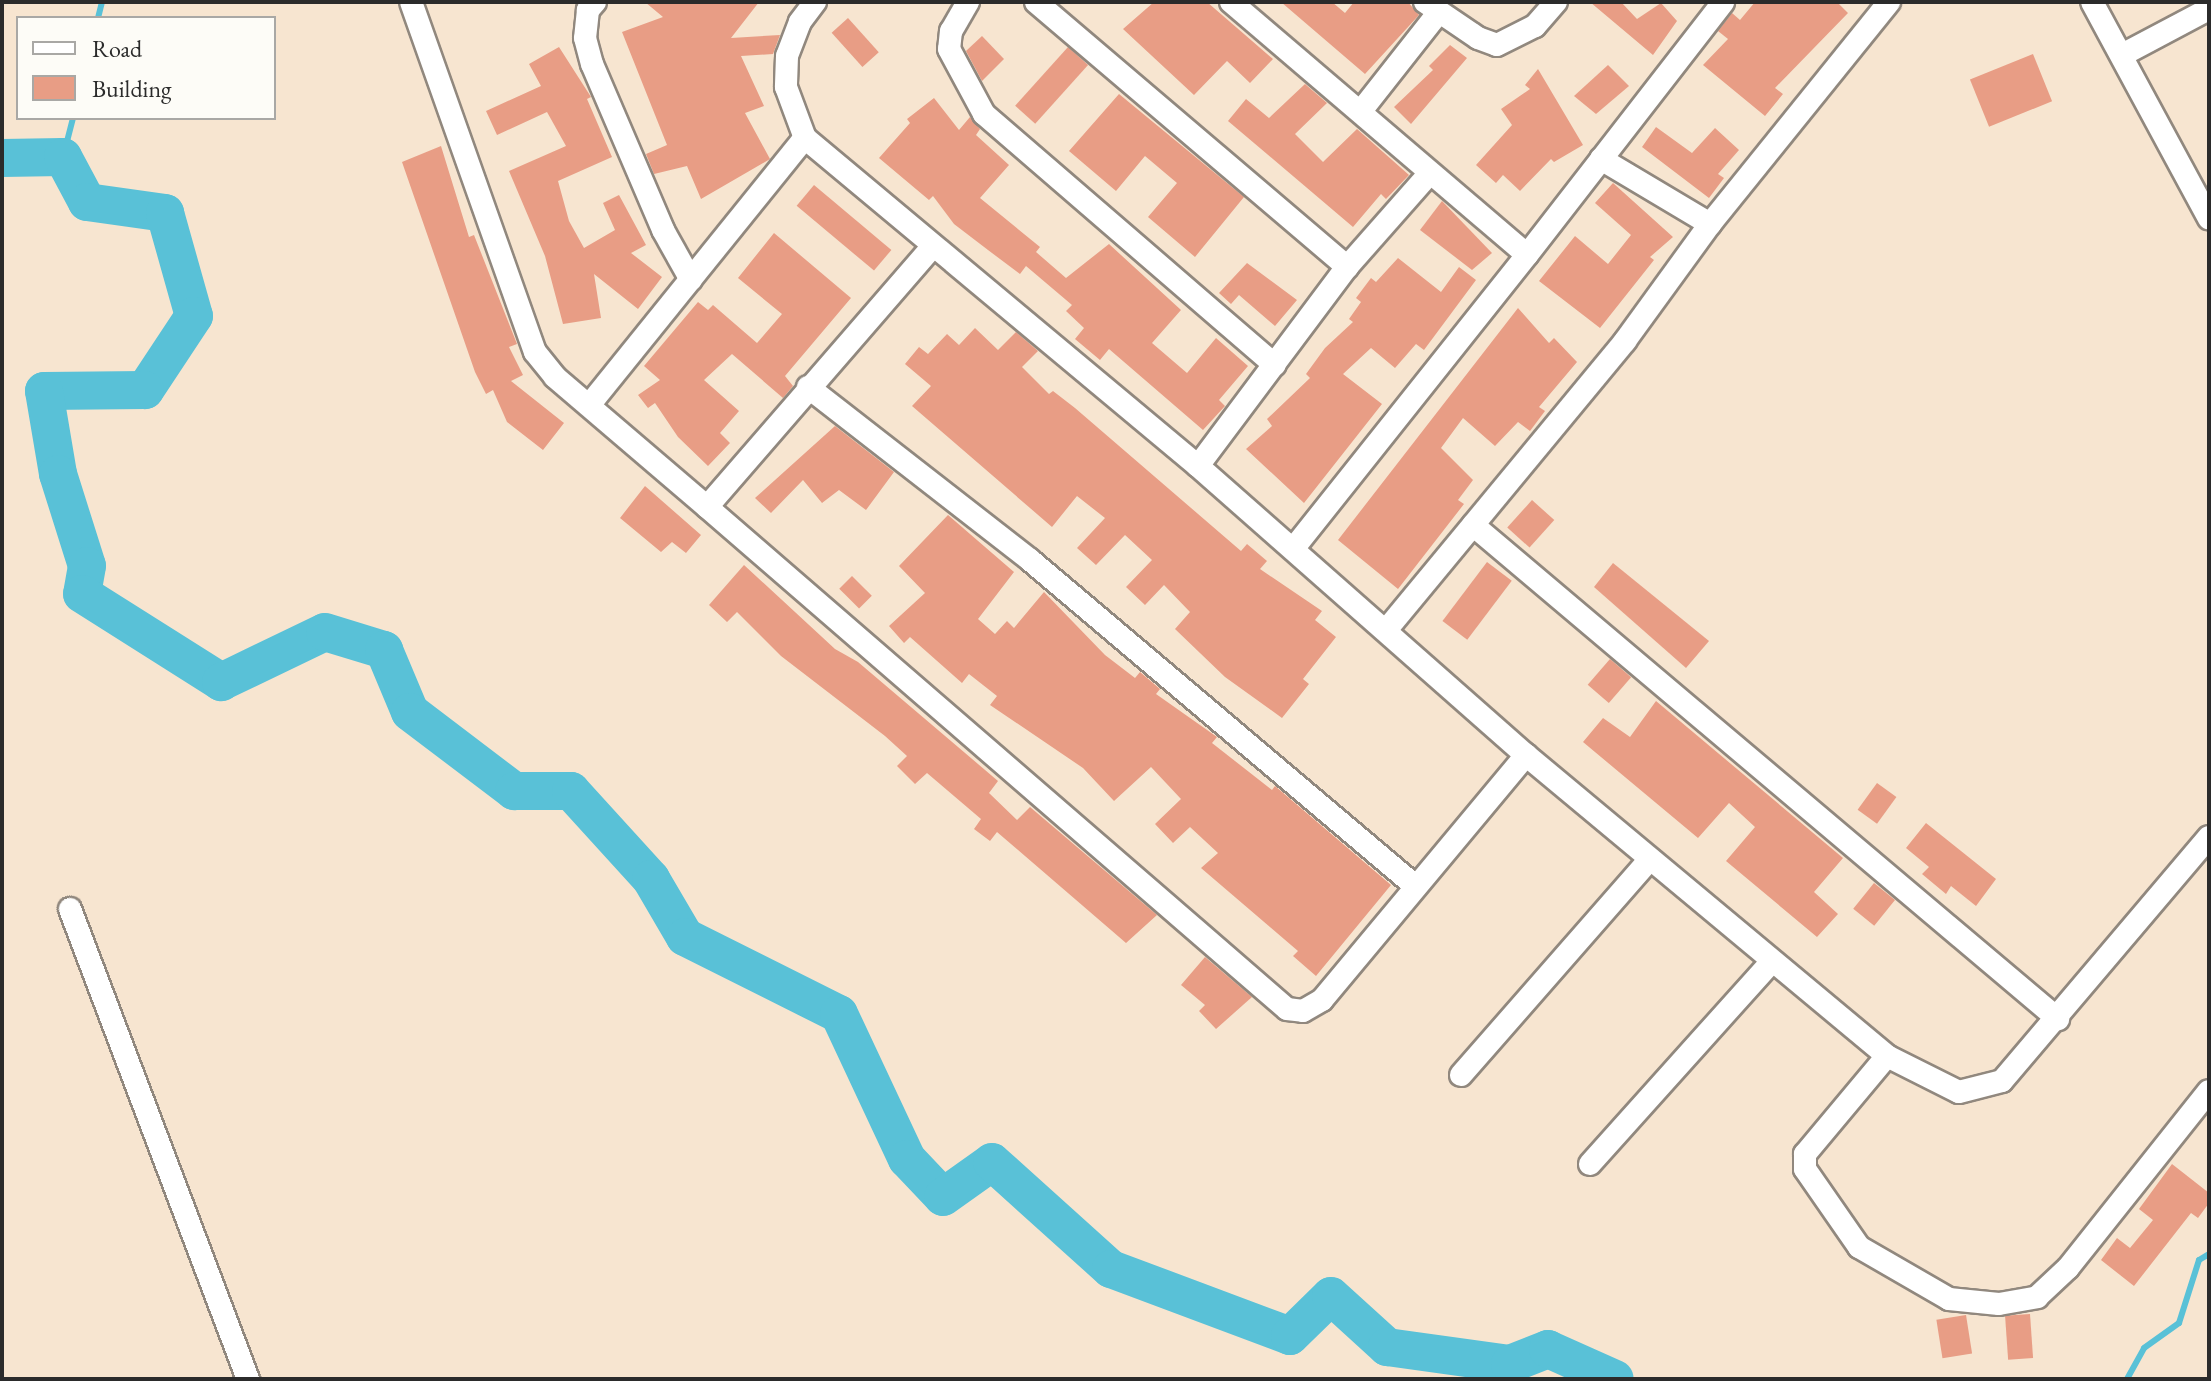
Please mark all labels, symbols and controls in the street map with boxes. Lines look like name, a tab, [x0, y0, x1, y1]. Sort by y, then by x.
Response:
legend	[16, 16, 276, 120]
text: Road	[92, 33, 142, 64]
text: Building	[92, 73, 172, 104]

